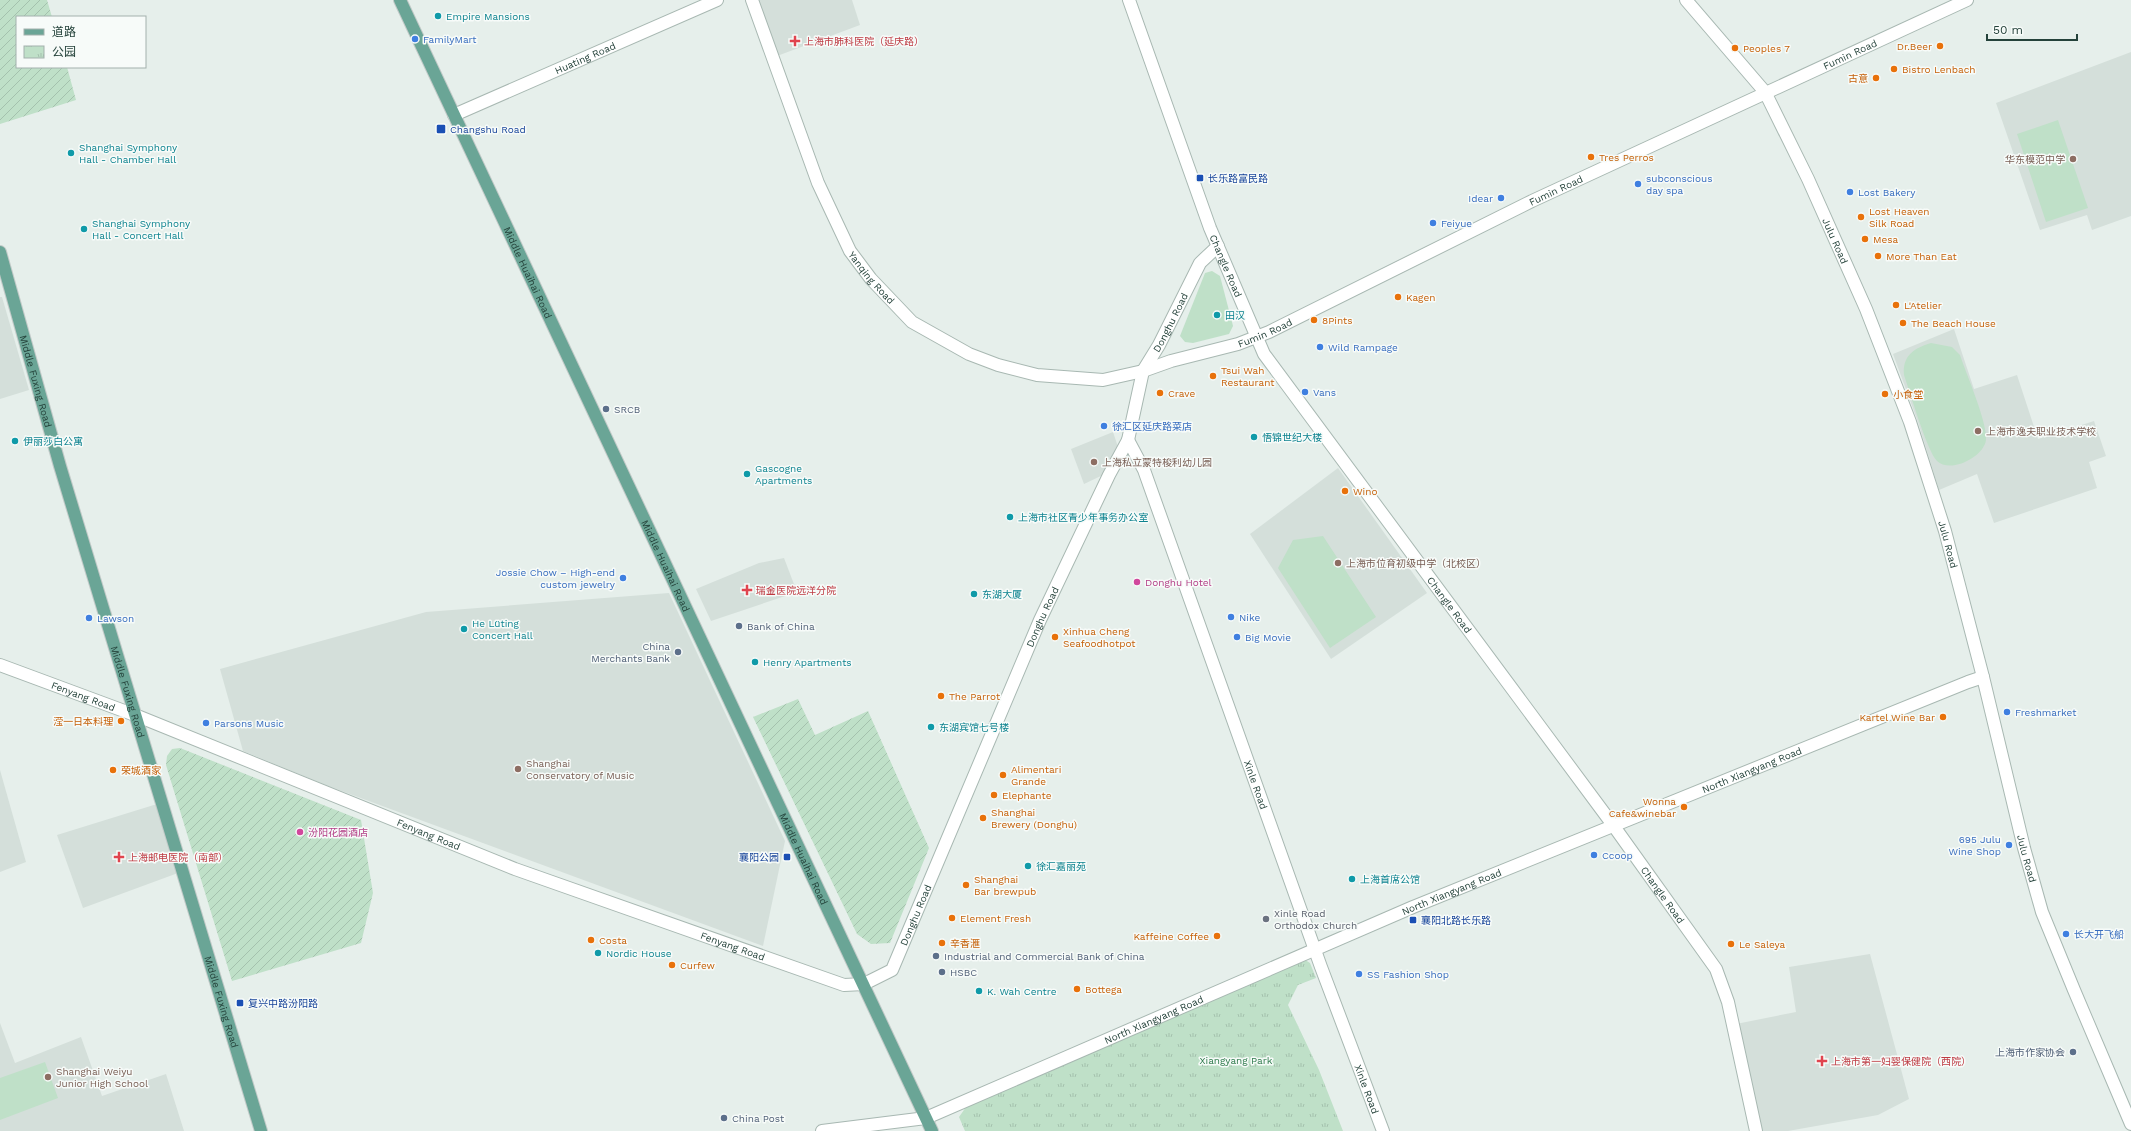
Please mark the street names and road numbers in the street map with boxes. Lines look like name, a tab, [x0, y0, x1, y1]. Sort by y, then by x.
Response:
street label: Fumin Road	[1821, 37, 1879, 72]
street label: Huating Road	[553, 40, 617, 76]
street label: Fumin Road	[1527, 173, 1585, 208]
street label: Julu Road	[1820, 216, 1850, 266]
street label: Middle Huaihai Road	[501, 225, 554, 320]
street label: Changle Road	[1207, 233, 1244, 299]
street label: Yanqing Road	[846, 249, 897, 306]
street label: Donghu Road	[1151, 291, 1190, 354]
street label: Fumin Road	[1236, 316, 1294, 350]
street label: Middle Fuxing Road	[18, 334, 54, 429]
street label: Middle Huaihai Road	[639, 518, 692, 613]
street label: Julu Road	[1936, 519, 1959, 569]
street label: Changle Road	[1425, 575, 1474, 635]
street label: Donghu Road	[1024, 585, 1061, 649]
street label: Middle Fuxing Road	[109, 645, 147, 739]
street label: Fenyang Road	[50, 680, 117, 713]
street label: North Xiangyang Road	[1700, 745, 1803, 795]
street label: Xinle Road	[1242, 759, 1269, 811]
street label: Middle Huaihai Road	[777, 811, 830, 907]
street label: Fenyang Road	[395, 817, 462, 852]
street label: Julu Road	[2015, 834, 2038, 884]
street label: Changle Road	[1639, 865, 1686, 925]
street label: North Xiangyang Road	[1400, 867, 1503, 917]
street label: Donghu Road	[898, 883, 933, 947]
street label: Fenyang Road	[699, 930, 766, 963]
street label: Middle Fuxing Road	[202, 955, 241, 1049]
street label: North Xiangyang Road	[1103, 994, 1205, 1046]
street label: Xinle Road	[1352, 1063, 1381, 1115]

